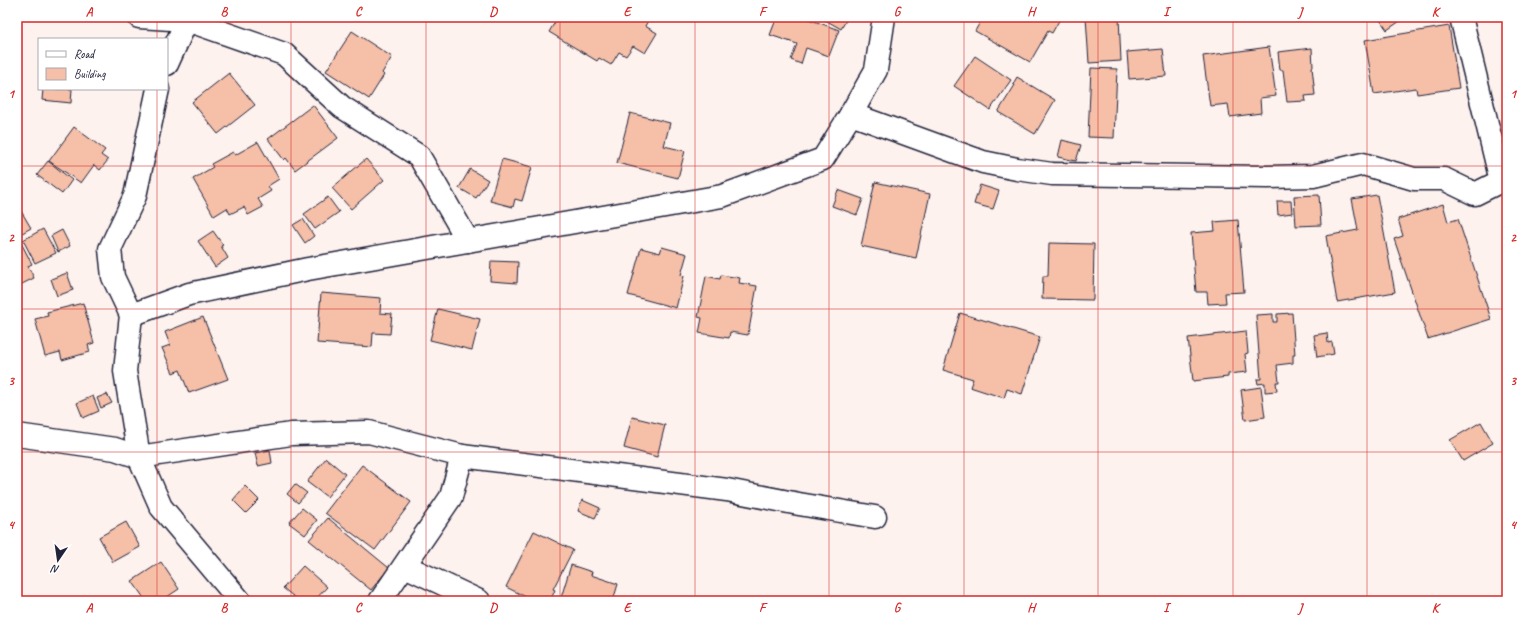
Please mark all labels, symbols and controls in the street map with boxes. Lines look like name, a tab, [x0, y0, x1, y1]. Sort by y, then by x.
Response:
text: A	[86, 4, 94, 20]
text: B	[221, 4, 229, 20]
text: C	[355, 4, 363, 20]
text: D	[489, 4, 498, 20]
text: E	[624, 4, 633, 20]
text: F	[759, 4, 768, 20]
text: G	[894, 4, 902, 20]
text: H	[1027, 4, 1037, 20]
text: I	[1163, 4, 1172, 20]
text: J	[1297, 4, 1304, 20]
text: K	[1432, 4, 1442, 20]
legend	[38, 38, 168, 90]
text: Road	[74, 46, 96, 62]
text: Building	[74, 66, 106, 82]
text: 1	[8, 86, 16, 102]
text: 1	[1510, 86, 1518, 102]
text: 2	[8, 230, 15, 246]
text: 2	[1510, 230, 1517, 246]
text: 3	[8, 373, 15, 389]
text: 3	[1510, 373, 1517, 389]
text: 4	[8, 517, 16, 533]
text: 4	[1510, 517, 1518, 533]
north arrow	[38, 540, 78, 580]
text: N	[49, 562, 61, 577]
text: A	[86, 600, 94, 616]
text: B	[221, 600, 229, 616]
text: C	[355, 600, 363, 616]
text: D	[489, 600, 498, 616]
text: E	[624, 600, 633, 616]
text: F	[759, 600, 768, 616]
text: G	[894, 600, 902, 616]
text: H	[1027, 600, 1037, 616]
text: I	[1163, 600, 1172, 616]
text: J	[1297, 600, 1304, 616]
text: K	[1432, 600, 1442, 616]

